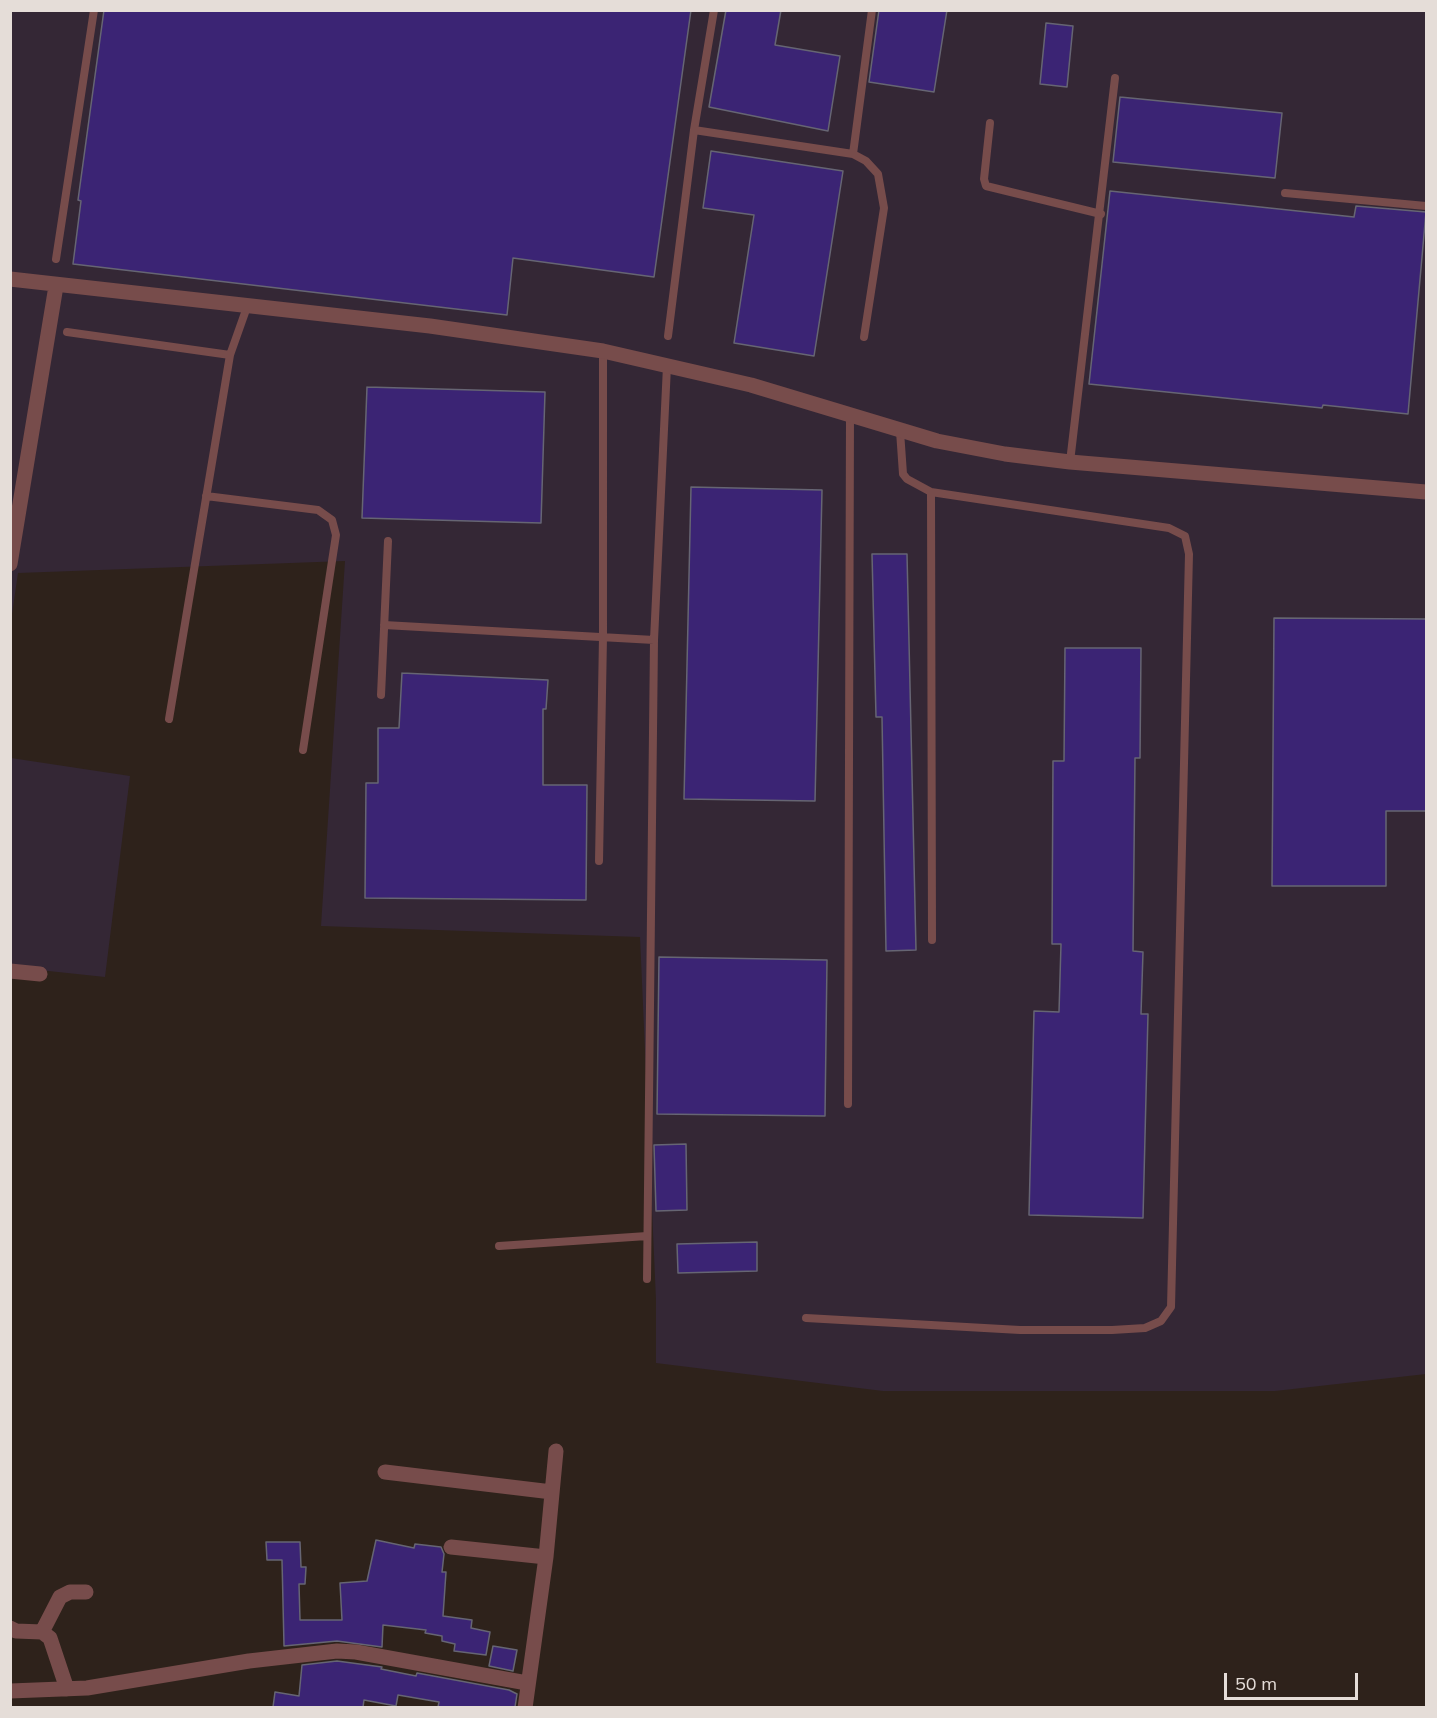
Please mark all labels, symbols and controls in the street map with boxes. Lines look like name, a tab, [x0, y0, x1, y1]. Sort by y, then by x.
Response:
scale bar	[1227, 1661, 1360, 1699]
text: 50 m	[1235, 1672, 1277, 1695]

